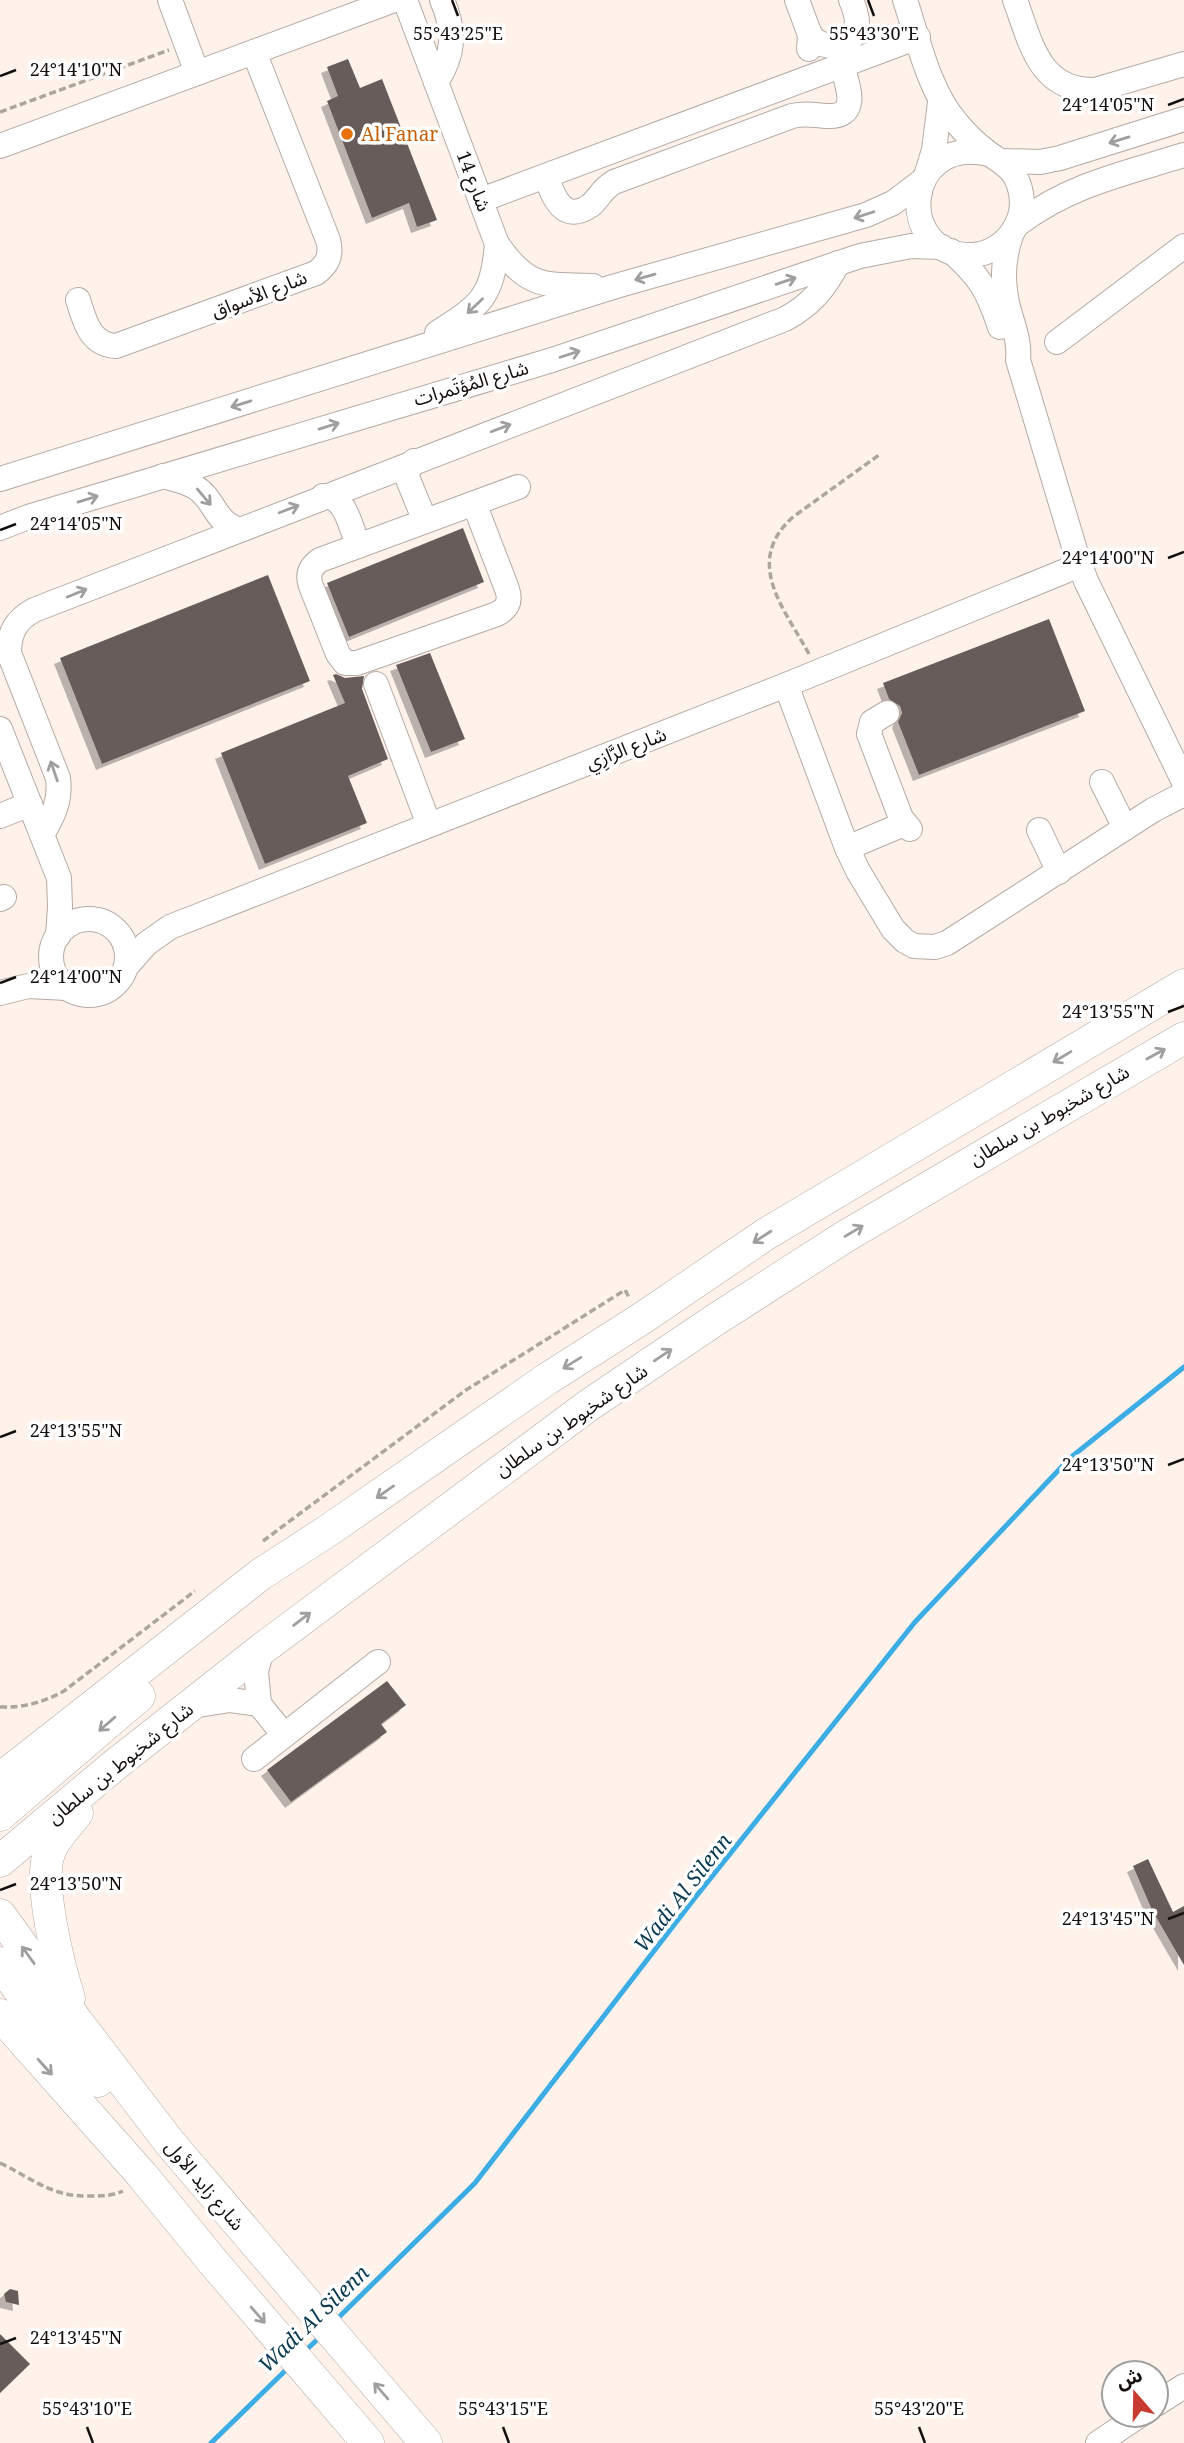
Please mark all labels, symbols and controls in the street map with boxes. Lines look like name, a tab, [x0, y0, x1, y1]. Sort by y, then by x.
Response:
text: 55°43'25"E	[413, 21, 503, 45]
text: 55°43'30"E	[829, 21, 919, 45]
text: 24°14'10"N	[30, 57, 123, 81]
text: 24°14'05"N	[1062, 92, 1155, 116]
place label: Al Fanar	[361, 121, 438, 147]
marker: Al Fanar	[339, 126, 355, 142]
one-way arrow	[1108, 134, 1130, 147]
street label: شارع 14	[450, 147, 497, 216]
one-way arrow	[853, 209, 875, 222]
street label: شارع الأسواق	[207, 264, 311, 325]
one-way arrow	[635, 272, 657, 285]
one-way arrow	[775, 274, 797, 287]
one-way arrow	[466, 298, 483, 315]
one-way arrow	[559, 346, 581, 359]
street label: شارع المُؤتَمرات	[410, 354, 532, 413]
one-way arrow	[230, 398, 252, 411]
one-way arrow	[318, 418, 340, 431]
one-way arrow	[490, 421, 512, 433]
one-way arrow	[196, 488, 212, 506]
one-way arrow	[76, 491, 98, 504]
one-way arrow	[278, 502, 299, 515]
text: 24°14'05"N	[30, 511, 123, 535]
text: 24°14'00"N	[1062, 545, 1155, 569]
one-way arrow	[66, 585, 88, 598]
street label: شارع الرَّازِي	[582, 721, 671, 778]
one-way arrow	[47, 761, 59, 783]
text: 24°14'00"N	[30, 964, 123, 988]
text: 24°13'55"N	[1062, 999, 1155, 1023]
one-way arrow	[1145, 1047, 1165, 1061]
one-way arrow	[1052, 1050, 1072, 1064]
street label: شارع شخبوط بن سلطان	[964, 1059, 1134, 1172]
one-way arrow	[843, 1224, 863, 1238]
one-way arrow	[752, 1230, 772, 1244]
one-way arrow	[653, 1348, 672, 1362]
one-way arrow	[563, 1356, 583, 1370]
street label: شارع شخبوط بن سلطان	[489, 1357, 653, 1483]
text: 24°13'55"N	[30, 1418, 123, 1442]
text: 24°13'50"N	[1062, 1452, 1155, 1476]
one-way arrow	[376, 1485, 395, 1499]
one-way arrow	[292, 1612, 310, 1627]
street label: شارع شخبوط بن سلطان	[42, 1696, 199, 1831]
one-way arrow	[98, 1716, 116, 1732]
water label: Wadi Al Silenn	[627, 1827, 738, 1958]
text: 24°13'50"N	[30, 1871, 123, 1895]
text: 24°13'45"N	[1062, 1906, 1155, 1930]
one-way arrow	[21, 1946, 36, 1965]
one-way arrow	[37, 2057, 53, 2075]
street label: شارع زايد الأول	[159, 2134, 251, 2237]
water label: Wadi Al Silenn	[252, 2258, 375, 2378]
one-way arrow	[250, 2306, 266, 2324]
text: 24°13'45"N	[30, 2325, 123, 2349]
north arrow	[1100, 2359, 1170, 2429]
text: ش	[1113, 2361, 1146, 2395]
one-way arrow	[373, 2383, 389, 2401]
text: 55°43'10"E	[42, 2396, 132, 2420]
text: 55°43'15"E	[458, 2396, 548, 2420]
text: 55°43'20"E	[874, 2396, 964, 2420]

